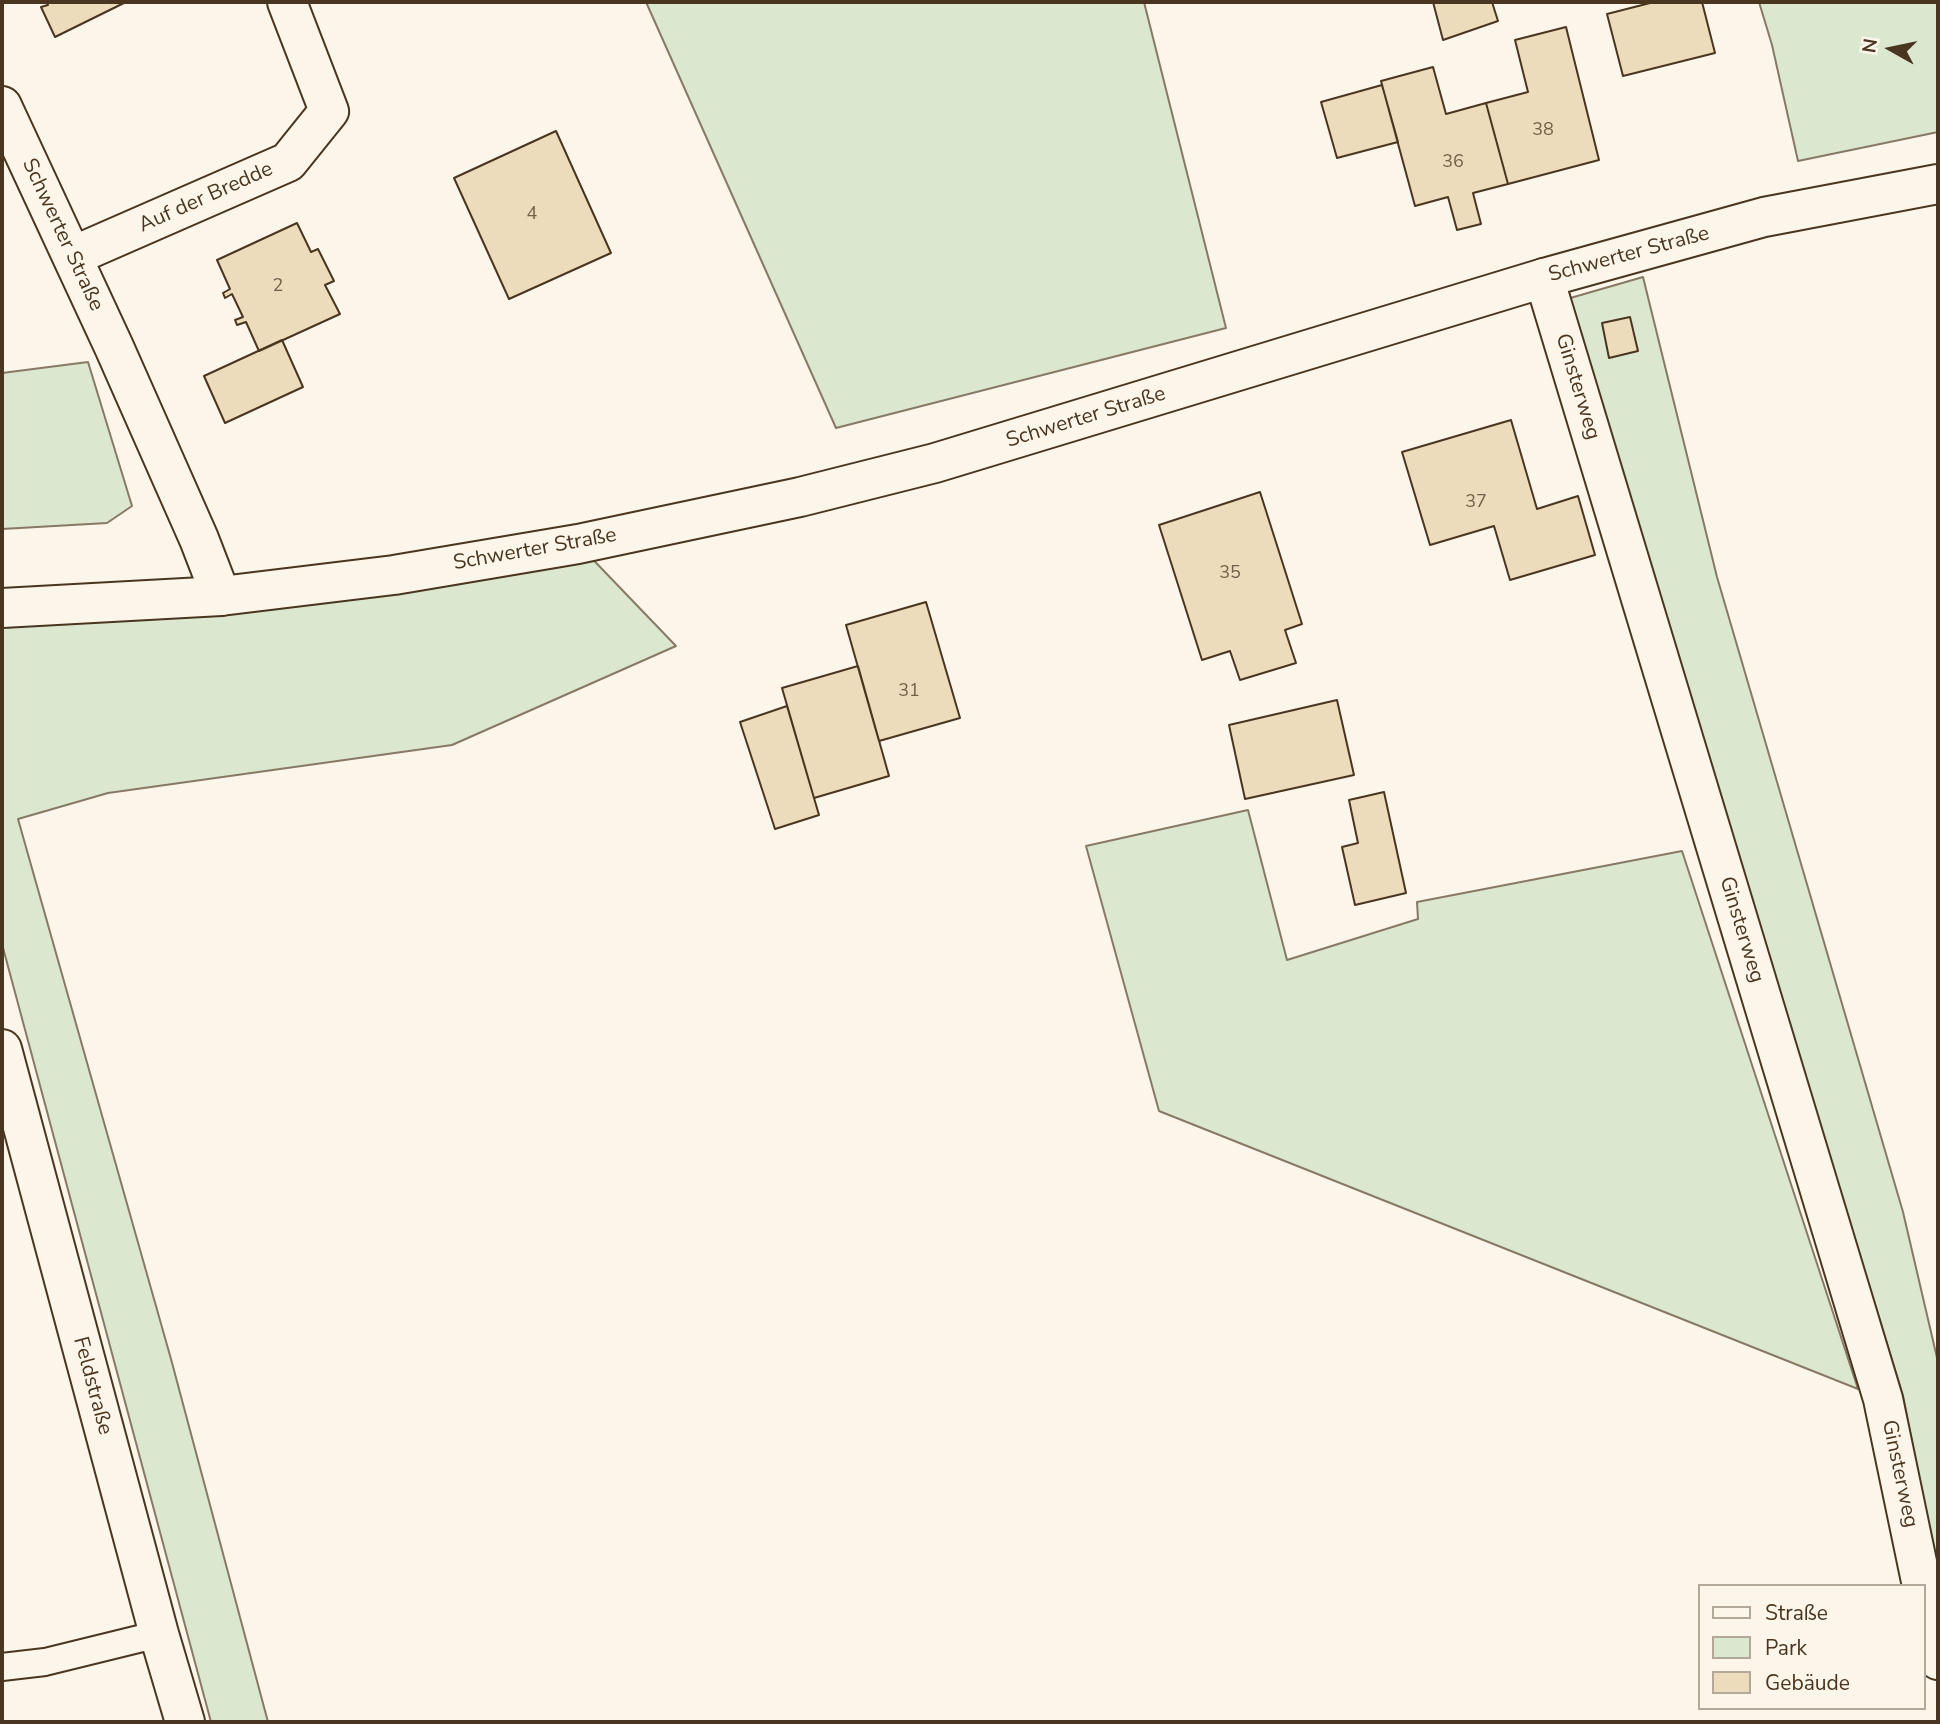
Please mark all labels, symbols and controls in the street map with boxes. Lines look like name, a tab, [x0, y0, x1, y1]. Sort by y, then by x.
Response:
north arrow	[1856, 14, 1926, 84]
text: N	[1856, 37, 1884, 55]
house number: 38	[1532, 120, 1554, 142]
house number: 36	[1442, 152, 1464, 174]
street label: Schwerter Straße	[16, 155, 108, 315]
street label: Auf der Bredde	[135, 157, 277, 239]
house number: 4	[527, 204, 537, 226]
street label: Schwerter Straße	[1546, 221, 1712, 289]
house number: 2	[273, 276, 283, 298]
street label: Ginsterweg	[1549, 331, 1605, 443]
street label: Schwerter Straße	[1003, 382, 1169, 454]
house number: 37	[1465, 492, 1487, 514]
street label: Schwerter Straße	[451, 523, 619, 577]
house number: 35	[1219, 563, 1241, 585]
house number: 31	[898, 681, 920, 703]
street label: Ginsterweg	[1713, 874, 1769, 986]
street label: Feldstraße	[67, 1334, 117, 1438]
street label: Ginsterweg	[1875, 1418, 1923, 1530]
legend	[1699, 1584, 1926, 1710]
text: Straße	[1765, 1599, 1828, 1627]
text: Park	[1765, 1634, 1807, 1662]
text: Gebäude	[1765, 1669, 1850, 1697]

